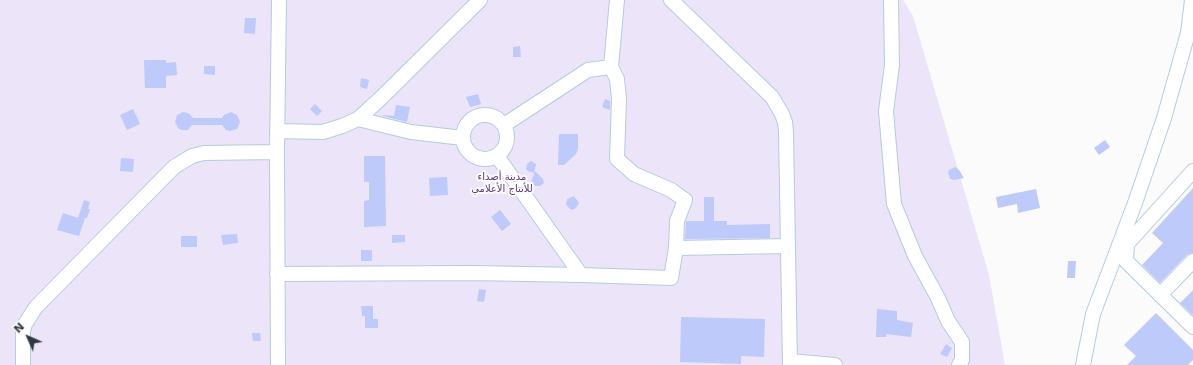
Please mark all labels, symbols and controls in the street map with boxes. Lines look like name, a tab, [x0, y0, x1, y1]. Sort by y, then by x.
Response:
park label: مدينة أصداء للأنتاج الأعلامي	[471, 171, 533, 194]
north arrow	[8, 317, 48, 357]
text: N	[11, 320, 27, 336]

